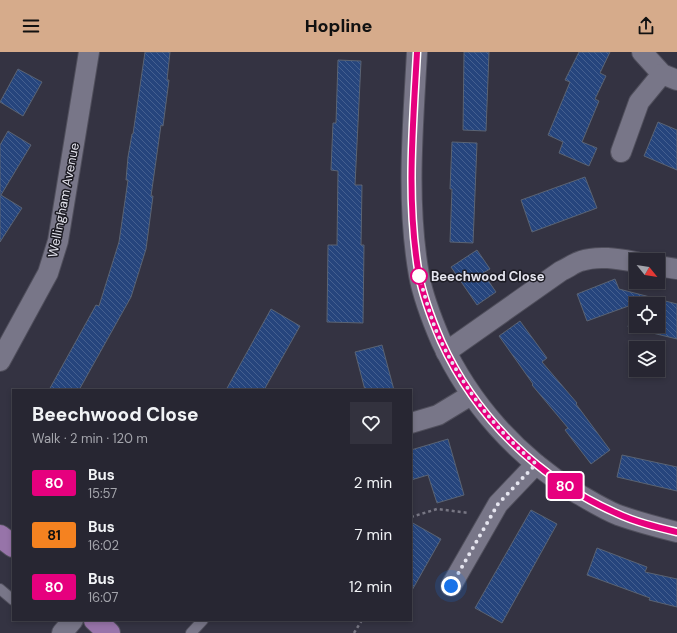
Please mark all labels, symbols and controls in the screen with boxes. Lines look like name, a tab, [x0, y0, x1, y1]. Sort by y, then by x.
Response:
text: Hopline	[305, 14, 372, 38]
icon: menu	[20, 15, 42, 37]
icon: share	[635, 15, 657, 37]
street label: Wellingham Avenue	[44, 141, 83, 259]
north arrow	[629, 253, 665, 289]
map controls	[629, 253, 665, 377]
marker: Beechwood Close	[410, 267, 428, 285]
place label: Beechwood Close	[431, 268, 545, 285]
button: locate	[629, 297, 665, 333]
button: layers	[629, 341, 665, 377]
text: Beechwood Close	[32, 402, 199, 427]
button: heart	[350, 402, 392, 444]
text: Walk · 2 min · 120 m	[32, 430, 148, 447]
text: Bus	[88, 465, 115, 485]
text: 2 min	[354, 473, 392, 493]
line badge: 80	[547, 473, 583, 499]
text: 80	[45, 474, 63, 492]
text: 80	[556, 477, 574, 495]
text: 15:57	[88, 485, 117, 502]
text: Bus	[88, 517, 115, 537]
text: 7 min	[354, 525, 392, 545]
text: 81	[47, 526, 61, 544]
text: 16:02	[88, 537, 119, 554]
text: Bus	[88, 569, 115, 589]
your location	[441, 576, 461, 596]
text: 12 min	[349, 577, 392, 597]
text: 80	[45, 578, 63, 596]
text: 16:07	[88, 589, 119, 606]

